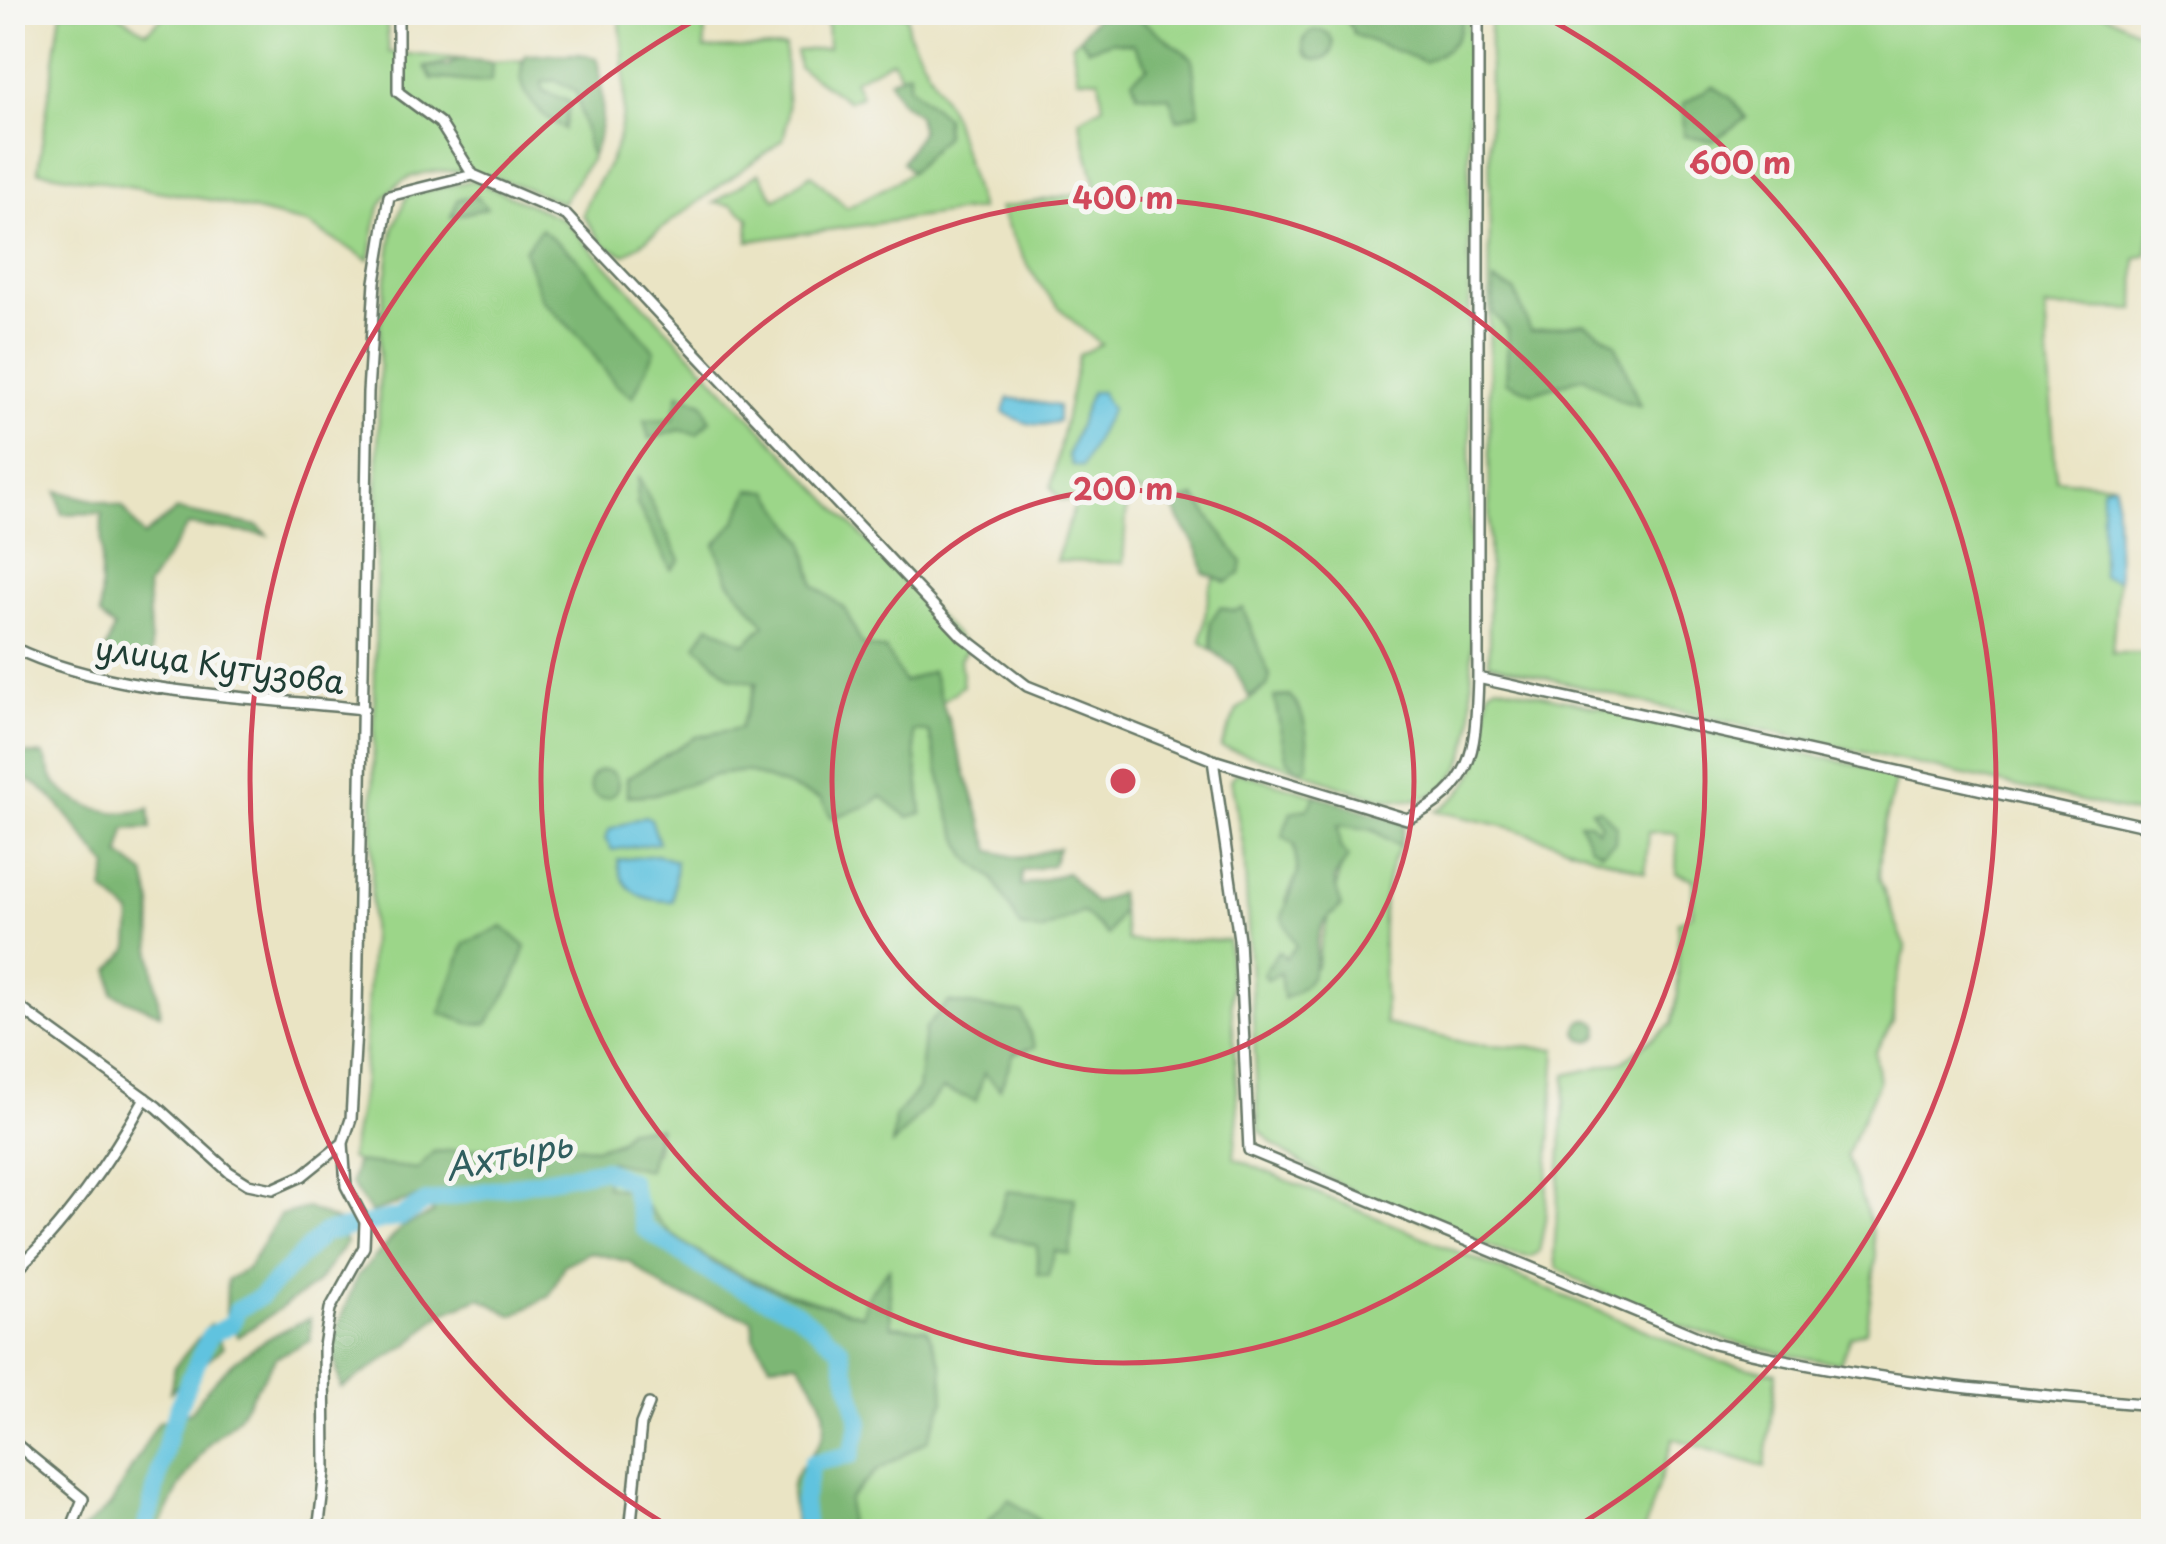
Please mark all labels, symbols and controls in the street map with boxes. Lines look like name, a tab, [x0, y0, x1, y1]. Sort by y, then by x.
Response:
text: 600 m	[1689, 139, 1791, 184]
text: 400 m	[1072, 174, 1174, 219]
text: 200 m	[1073, 465, 1173, 510]
street label: улица Кутузова	[92, 623, 348, 705]
centre of rings	[1105, 763, 1141, 799]
water label: Ахтырь	[440, 1115, 578, 1192]

